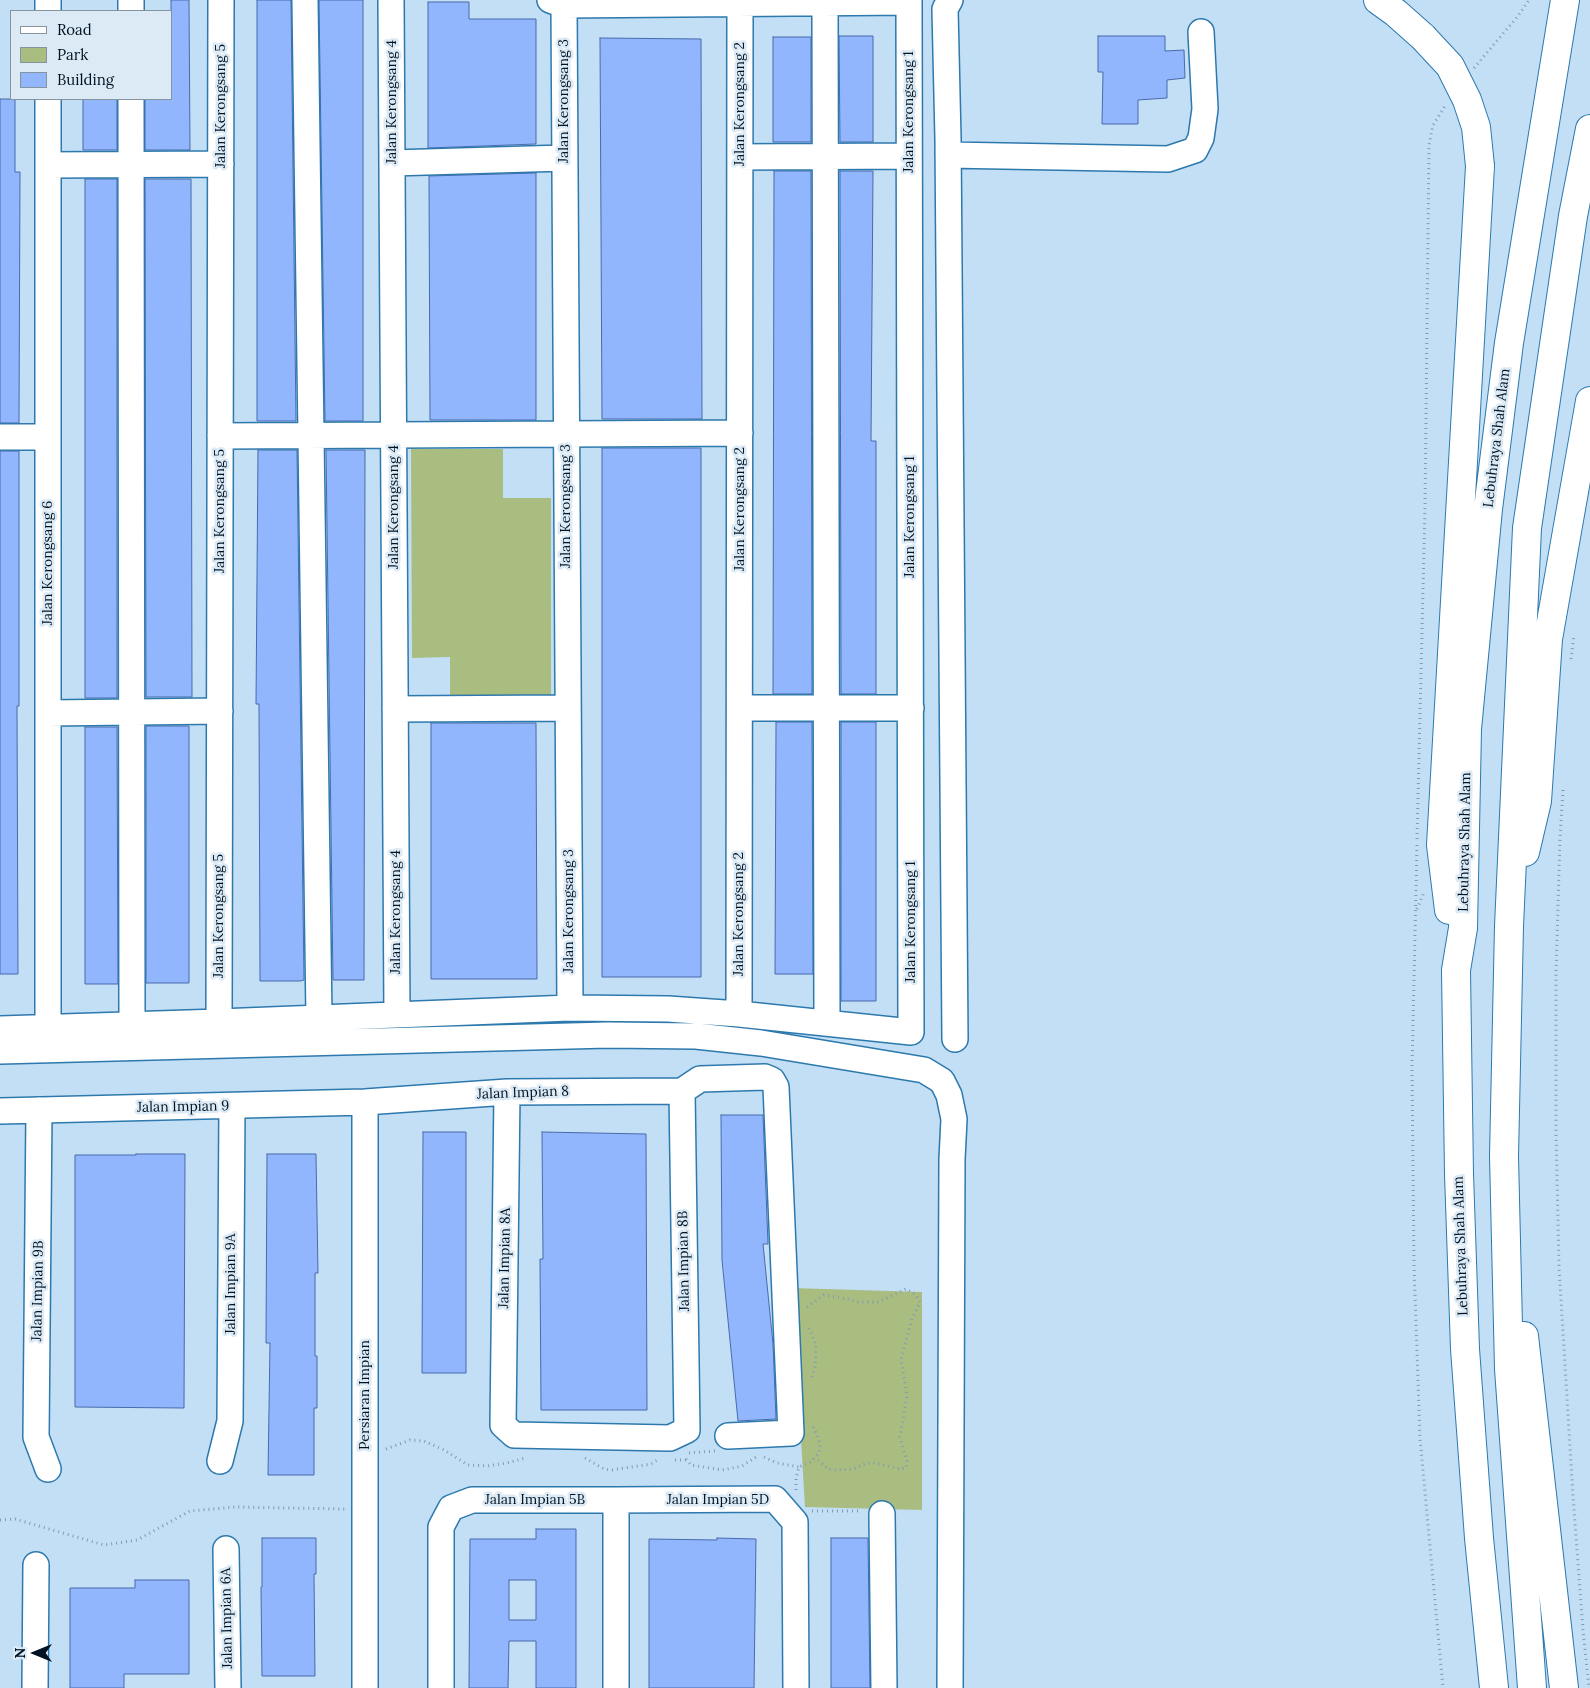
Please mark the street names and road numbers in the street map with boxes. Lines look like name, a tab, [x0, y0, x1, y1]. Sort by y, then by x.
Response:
street label: Jalan Kerongsang 3	[556, 39, 572, 163]
street label: Jalan Kerongsang 4	[384, 40, 400, 164]
street label: Jalan Kerongsang 2	[732, 42, 748, 166]
street label: Jalan Kerongsang 5	[213, 44, 229, 168]
street label: Jalan Kerongsang 1	[901, 51, 917, 173]
street label: Lebuhraya Shah Alam	[1480, 368, 1514, 508]
street label: Jalan Kerongsang 3	[558, 444, 574, 568]
street label: Jalan Kerongsang 4	[386, 445, 402, 569]
street label: Jalan Kerongsang 2	[732, 447, 748, 571]
street label: Jalan Kerongsang 5	[212, 449, 228, 573]
street label: Jalan Kerongsang 1	[902, 456, 918, 578]
street label: Jalan Kerongsang 6	[40, 501, 56, 625]
street label: Lebuhraya Shah Alam	[1455, 772, 1475, 912]
street label: Jalan Kerongsang 3	[561, 849, 577, 973]
street label: Jalan Kerongsang 4	[388, 850, 404, 974]
street label: Jalan Kerongsang 2	[731, 852, 747, 976]
street label: Jalan Kerongsang 5	[211, 854, 227, 978]
street label: Jalan Kerongsang 1	[903, 861, 919, 983]
street label: Jalan Impian 8	[477, 1083, 569, 1103]
street label: Jalan Impian 9	[137, 1098, 229, 1116]
street label: Lebuhraya Shah Alam	[1450, 1176, 1472, 1316]
street label: Jalan Impian 8A	[496, 1207, 514, 1309]
street label: Jalan Impian 8B	[675, 1210, 693, 1312]
street label: Jalan Impian 9A	[223, 1233, 239, 1335]
street label: Jalan Impian 9B	[29, 1240, 47, 1342]
street label: Persiaran Impian	[357, 1340, 373, 1450]
street label: Jalan Impian 5B	[485, 1492, 585, 1508]
street label: Jalan Impian 5D	[667, 1492, 769, 1508]
street label: Jalan Impian 6A	[218, 1567, 236, 1669]

